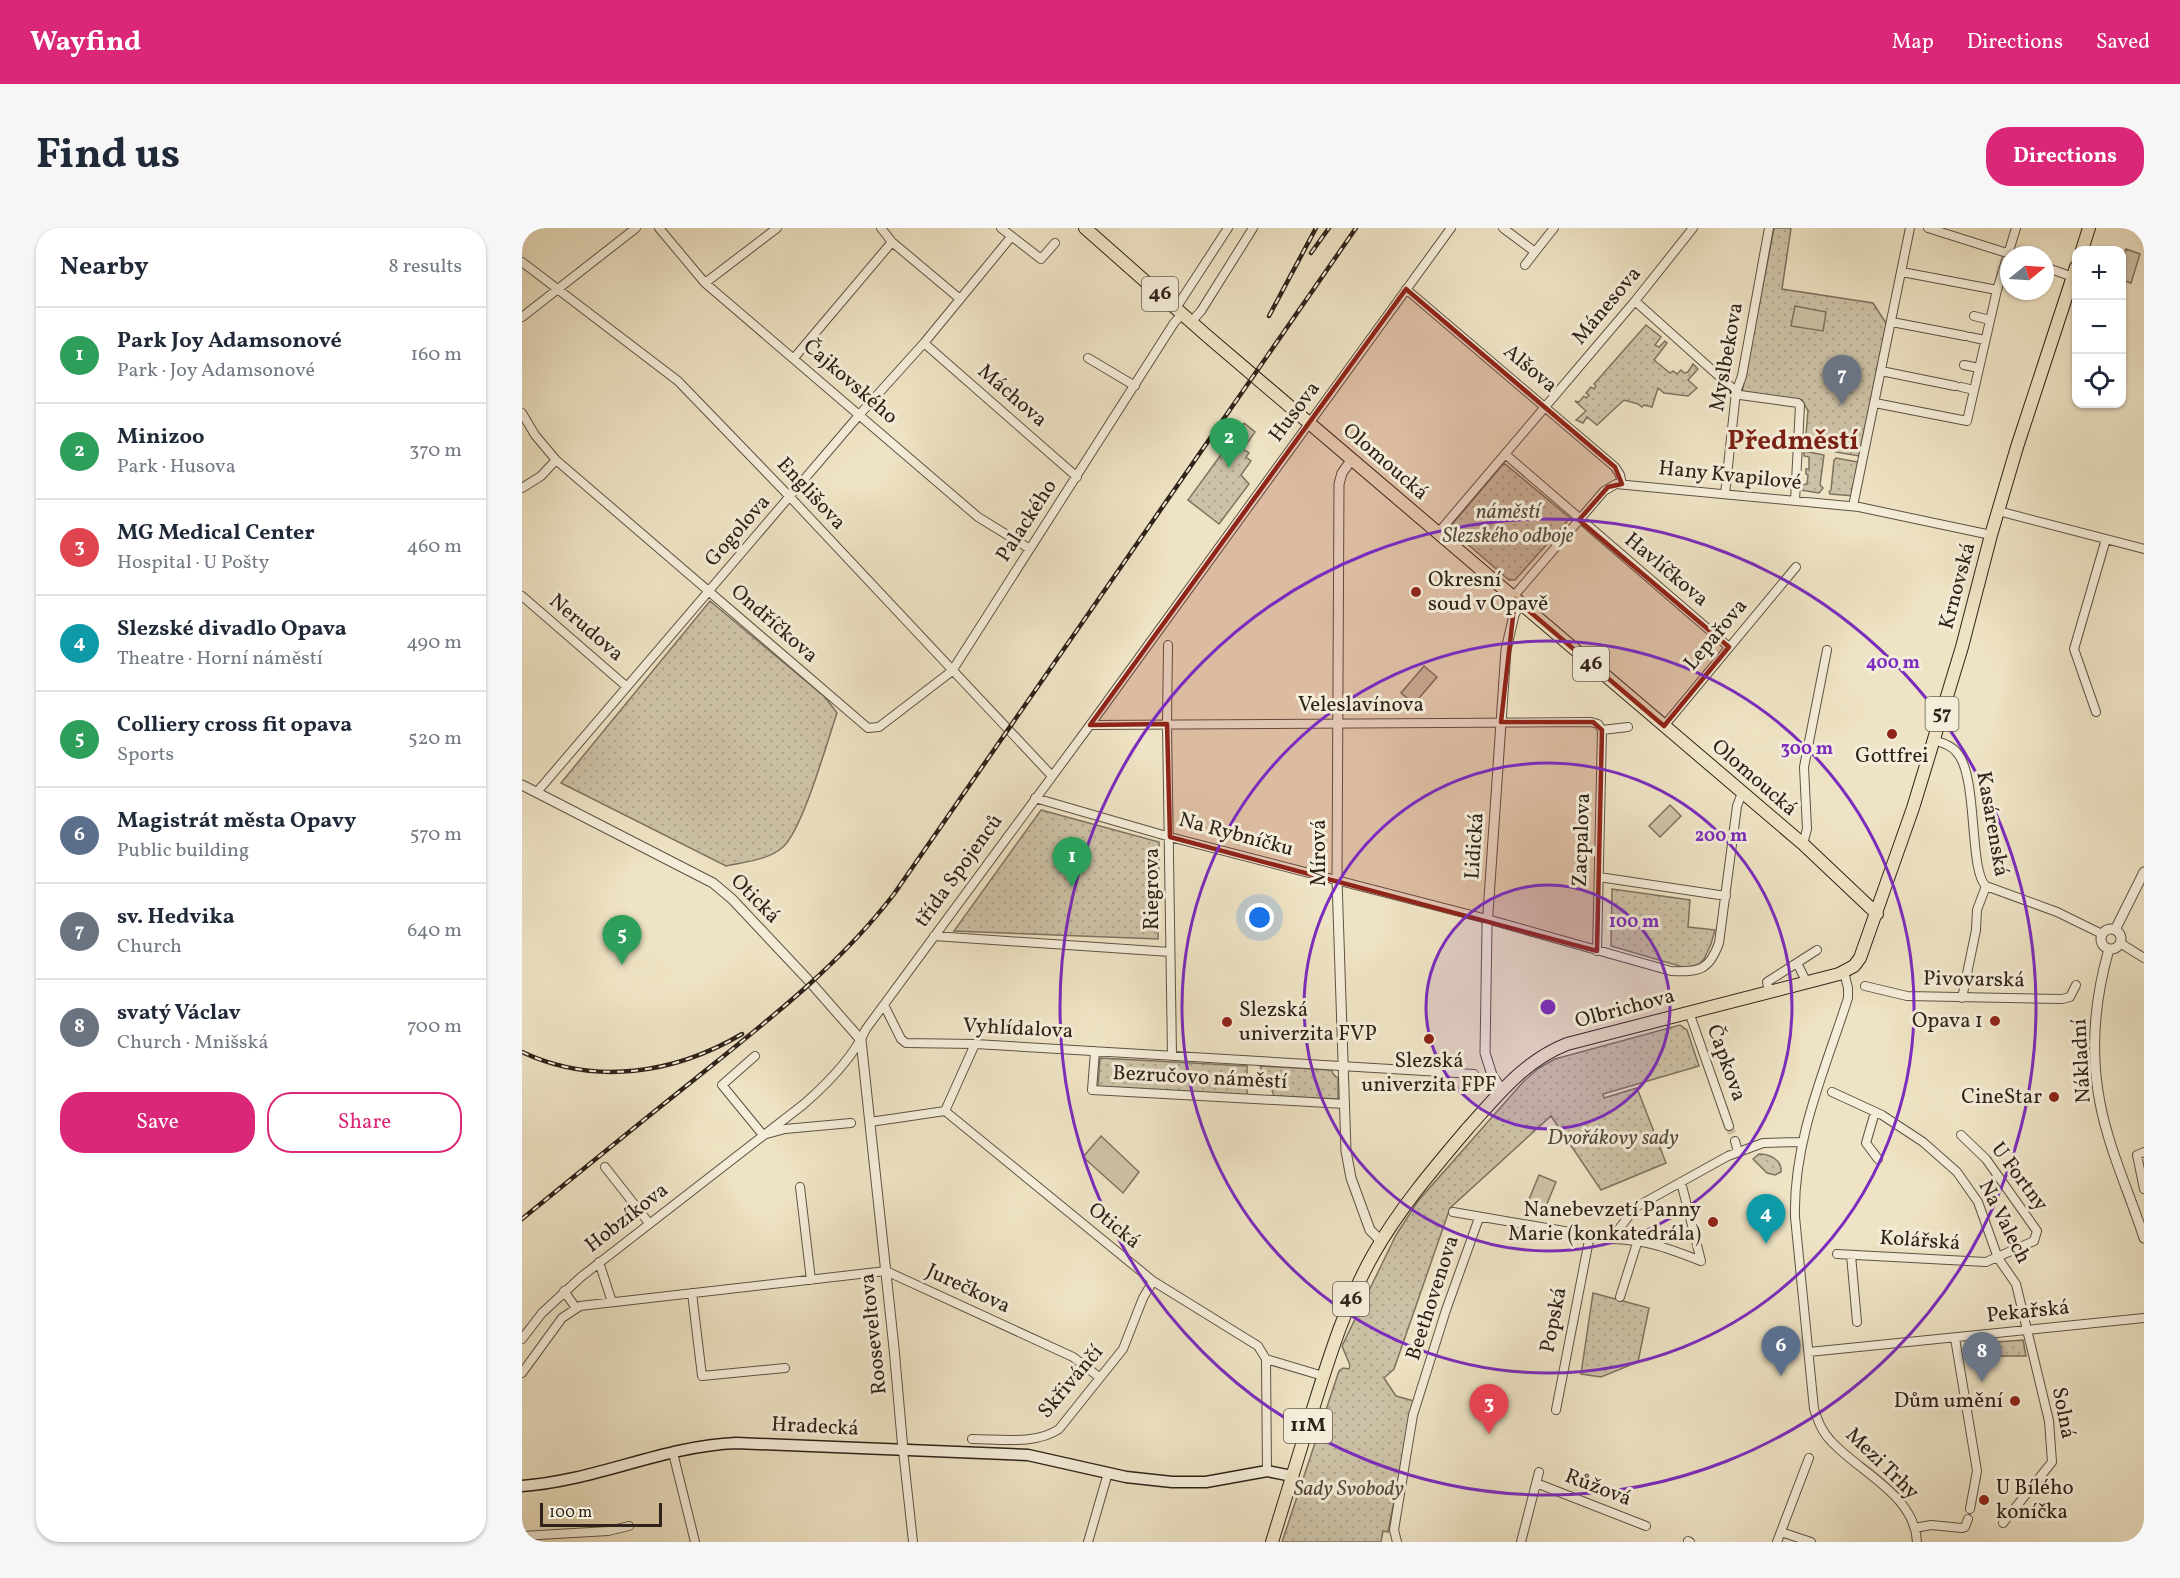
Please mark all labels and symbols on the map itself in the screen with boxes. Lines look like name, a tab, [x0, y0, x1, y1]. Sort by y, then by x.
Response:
north arrow	[2000, 246, 2054, 300]
street label: Mánesova	[1566, 261, 1648, 351]
road number: 46	[1142, 277, 1178, 311]
street label: Myslbekova	[1703, 300, 1751, 414]
street label: Čajkovského	[796, 333, 904, 431]
street label: Alšova	[1497, 338, 1563, 400]
pin: 7	[1822, 356, 1862, 405]
street label: Máchova	[971, 358, 1053, 434]
street label: Husova	[1263, 376, 1327, 448]
street label: Olomoucká	[1336, 417, 1434, 507]
pin: 2	[1210, 418, 1248, 468]
district label: Předměstí	[1727, 423, 1859, 461]
street label: Englišova	[770, 451, 852, 537]
street label: Hany Kvapilové	[1657, 454, 1803, 498]
street label: Palackého	[990, 474, 1064, 568]
street label: Gogolova	[699, 489, 777, 573]
park label: náměstí Slezského odboje	[1443, 498, 1574, 551]
street label: Havlíčkova	[1618, 526, 1714, 614]
street label: Krnovská	[1933, 539, 1983, 633]
place label: Okresní soud v Opavě	[1428, 566, 1548, 619]
street label: Ondříčkova	[724, 578, 824, 670]
marker: Okresní soud v Opavě	[1409, 585, 1423, 599]
street label: Nerudova	[542, 587, 630, 669]
street label: Lepařova	[1677, 593, 1755, 677]
road number: 46	[1573, 647, 1609, 681]
text: 400 m	[1866, 651, 1920, 676]
street label: Veleslavínova	[1298, 691, 1424, 720]
road number: 57	[1926, 697, 1958, 731]
marker: Gottfrei	[1885, 727, 1899, 741]
street label: Olomoucká	[1705, 733, 1803, 823]
text: 300 m	[1781, 737, 1833, 762]
place label: Gottfrei	[1855, 742, 1929, 771]
street label: Kasárenská	[1968, 769, 2016, 879]
street label: Zacpalova	[1566, 792, 1598, 888]
street label: Na Rybníčku	[1175, 806, 1297, 864]
street label: třída Spojenců	[908, 808, 1010, 934]
street label: Lidická	[1458, 812, 1492, 880]
street label: Mírová	[1305, 819, 1334, 887]
text: 200 m	[1695, 824, 1747, 849]
pin: 1	[1052, 838, 1092, 887]
street label: Riegrova	[1138, 848, 1167, 930]
street label: Otická	[724, 868, 786, 930]
your location	[1245, 903, 1274, 932]
text: 100 m	[1609, 910, 1659, 935]
pin: 5	[602, 916, 642, 965]
street label: Pivovarská	[1923, 965, 2025, 995]
street label: Olbrichova	[1572, 982, 1678, 1036]
place label: Slezská univerzita FVP	[1239, 996, 1377, 1049]
centre of rings	[1538, 997, 1558, 1017]
place label: Opava 1	[1912, 1007, 1983, 1036]
street label: Vyhlídalova	[962, 1012, 1074, 1046]
marker: Opava 1	[1988, 1014, 2002, 1028]
marker: Slezská univerzita FVP	[1220, 1015, 1234, 1029]
street label: Nákladní	[2065, 1017, 2099, 1104]
street label: Čapkova	[1699, 1021, 1753, 1105]
marker: Slezská univerzita FPF	[1422, 1032, 1436, 1046]
place label: Slezská univerzita FPF	[1362, 1047, 1496, 1100]
street label: Bezručovo náměstí	[1112, 1059, 1289, 1097]
place label: CineStar	[1961, 1083, 2042, 1112]
marker: CineStar	[2047, 1090, 2061, 1104]
park label: Dvořákovy sady	[1547, 1124, 1679, 1153]
street label: U Fortny	[1983, 1137, 2055, 1218]
street label: Na Valech	[1971, 1175, 2037, 1269]
street label: Hobzíkova	[579, 1176, 675, 1260]
pin: 4	[1746, 1194, 1786, 1244]
street label: Otická	[1082, 1196, 1146, 1256]
place label: Nanebevzetí Panny Marie (konkatedrála)	[1508, 1196, 1702, 1249]
marker: Nanebevzetí Panny Marie (konkatedrála)	[1706, 1215, 1720, 1229]
street label: Kolářská	[1879, 1224, 1961, 1258]
street label: Beethovenova	[1399, 1232, 1467, 1364]
street label: Jurečkova	[921, 1257, 1015, 1321]
street label: Rooseveltova	[853, 1272, 895, 1396]
road number: 46	[1333, 1282, 1369, 1316]
street label: Popská	[1533, 1285, 1575, 1355]
street label: Pekařská	[1985, 1293, 2071, 1331]
pin: 6	[1762, 1326, 1800, 1376]
pin: 8	[1962, 1332, 2002, 1382]
street label: Skřivánčí	[1032, 1338, 1111, 1425]
pin: 3	[1470, 1384, 1508, 1434]
street label: Solná	[2044, 1385, 2082, 1441]
place label: Dům umění	[1894, 1387, 2004, 1416]
marker: Dům umění	[2008, 1394, 2022, 1408]
road number: 11M	[1284, 1409, 1332, 1443]
street label: Hradecká	[770, 1410, 860, 1444]
street label: Mezi Trhy	[1839, 1421, 1926, 1507]
street label: Růžová	[1560, 1462, 1636, 1514]
place label: U Bílého koníčka	[1996, 1474, 2074, 1527]
park label: Sady Svobody	[1294, 1475, 1405, 1504]
marker: U Bílého koníčka	[1977, 1493, 1991, 1507]
scale bar	[540, 1500, 662, 1528]

